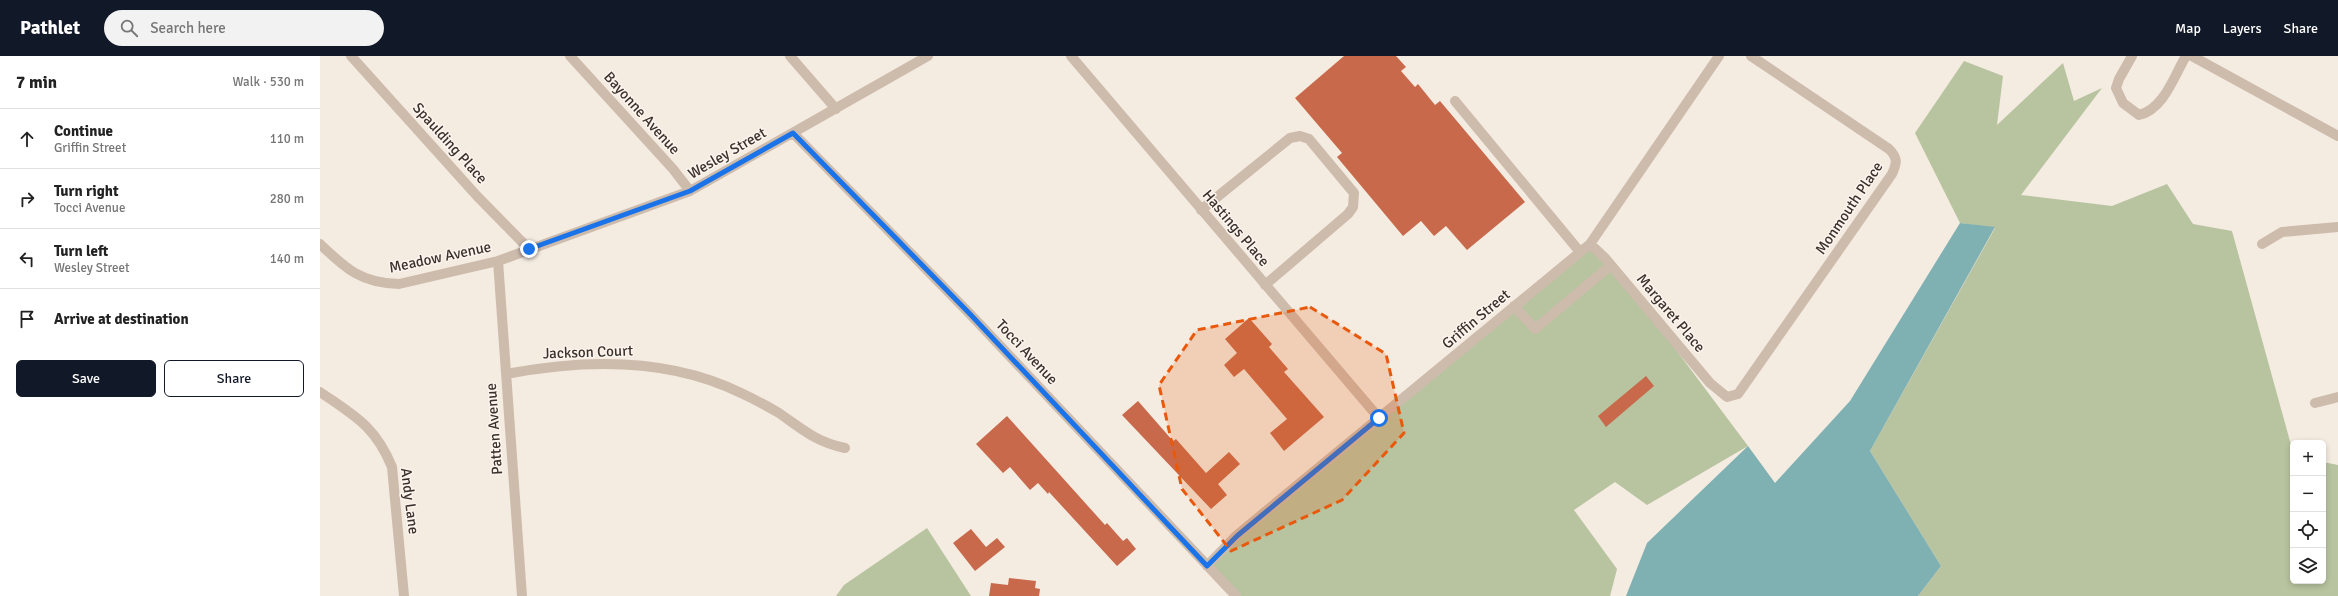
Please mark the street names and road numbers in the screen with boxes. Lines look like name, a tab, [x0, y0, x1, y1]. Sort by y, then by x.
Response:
street label: Bayonne Avenue	[600, 68, 684, 158]
street label: Spaulding Place	[409, 99, 491, 187]
street label: Wesley Street	[685, 123, 769, 183]
street label: Monmouth Place	[1811, 158, 1887, 258]
street label: Hastings Place	[1199, 186, 1273, 270]
street label: Meadow Avenue	[387, 237, 493, 277]
street label: Margaret Place	[1633, 270, 1709, 356]
street label: Griffin Street	[1438, 285, 1514, 353]
street label: Tocci Avenue	[992, 316, 1062, 388]
street label: Jackson Court	[543, 341, 633, 363]
street label: Patten Avenue	[482, 383, 506, 475]
street label: Andy Lane	[397, 467, 423, 535]

